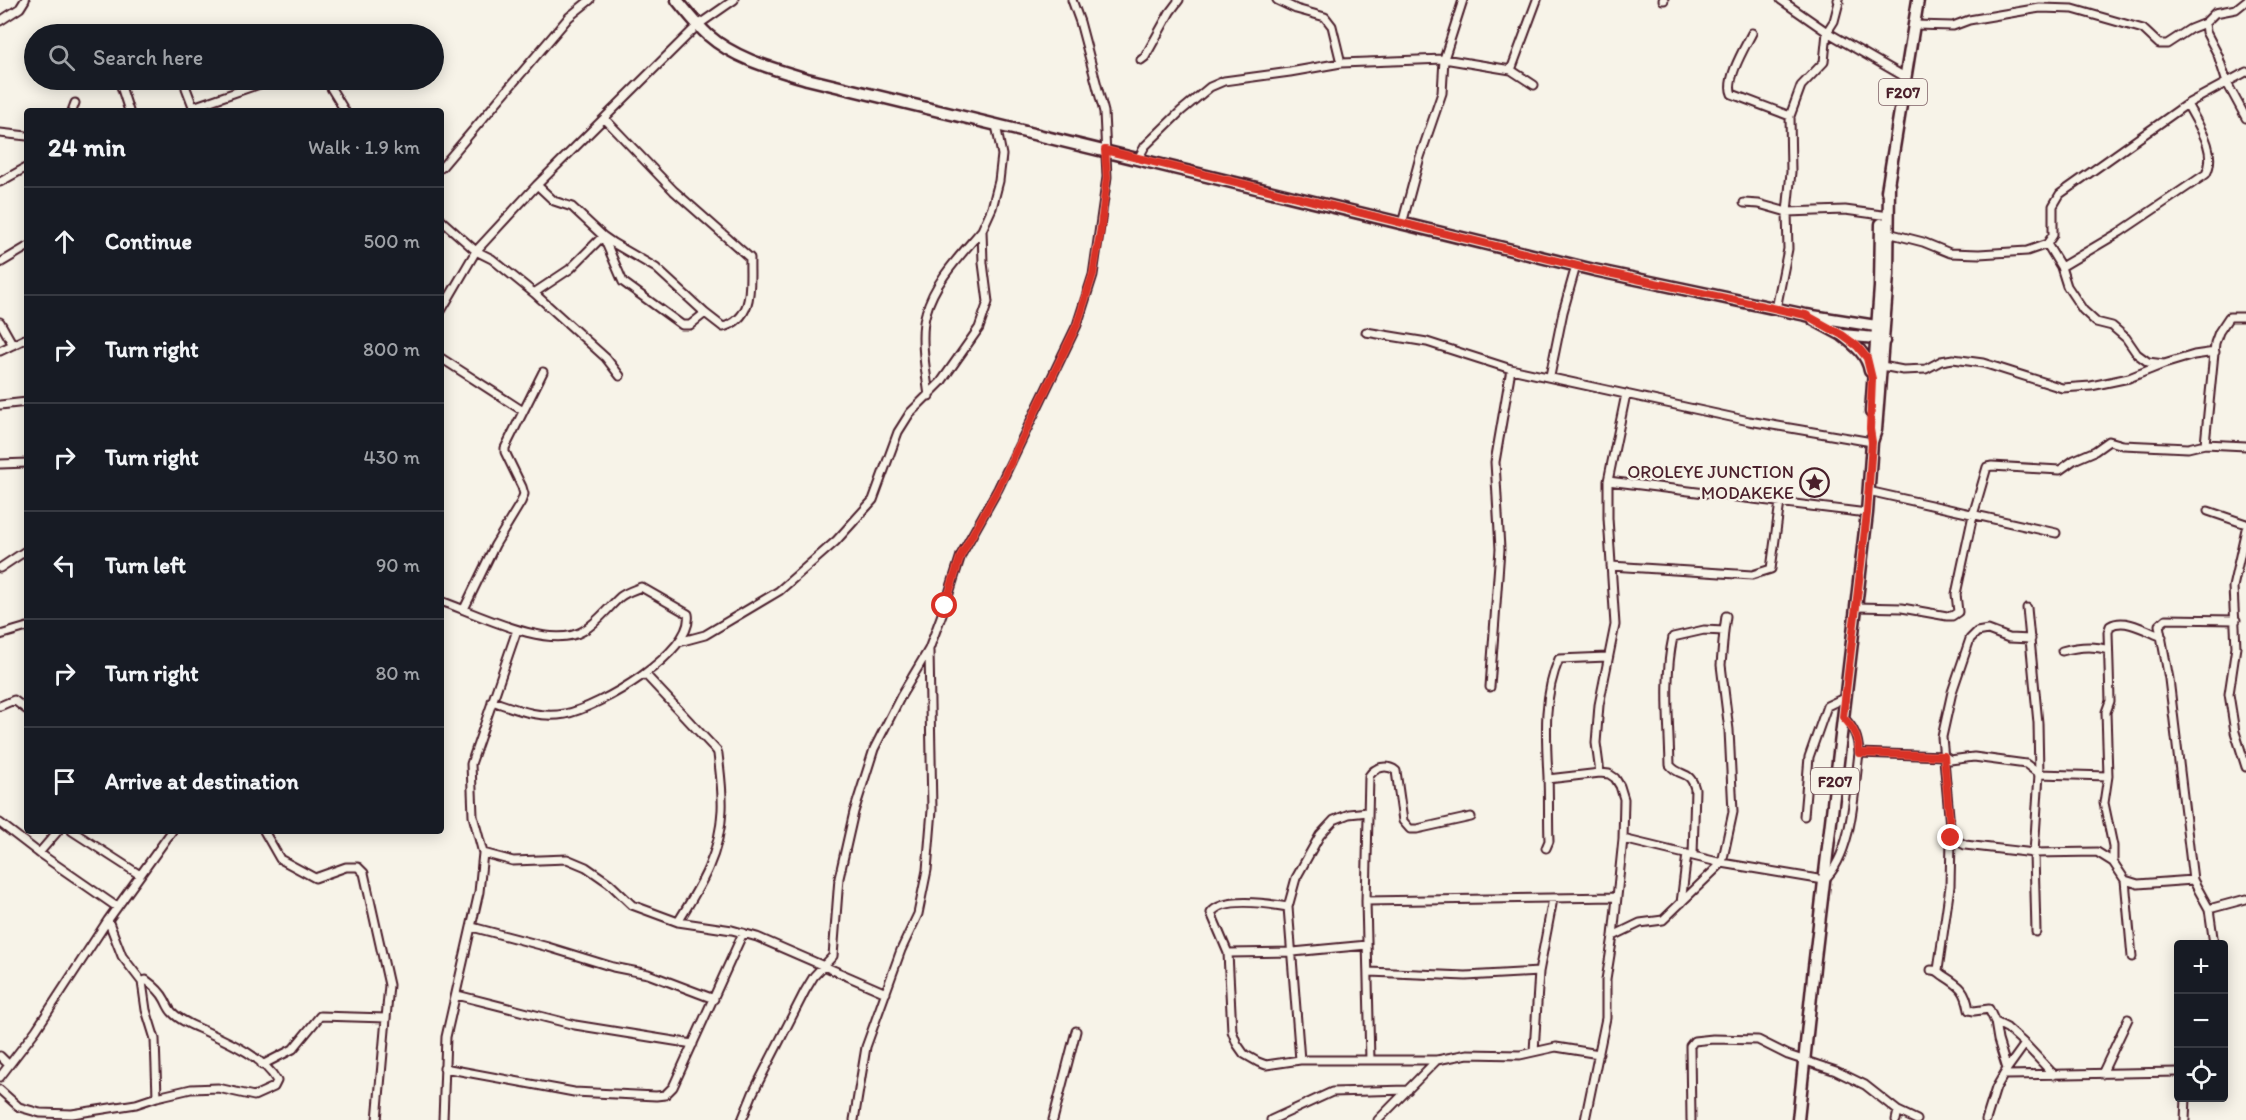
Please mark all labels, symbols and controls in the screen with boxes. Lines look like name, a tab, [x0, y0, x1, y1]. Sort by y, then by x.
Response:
search box	[24, 24, 444, 90]
icon: search	[45, 41, 78, 74]
text: Search here	[93, 44, 203, 71]
road number: F207	[1879, 79, 1927, 105]
text: 24 min	[48, 131, 126, 163]
text: Walk · 1.9 km	[308, 135, 420, 159]
icon: ahead	[48, 225, 81, 258]
text: Continue	[105, 228, 192, 255]
text: 500 m	[364, 229, 420, 253]
icon: right	[48, 333, 81, 366]
text: Turn right	[105, 336, 199, 363]
text: 800 m	[363, 337, 420, 361]
icon: right	[48, 441, 81, 474]
text: Turn right	[105, 444, 199, 471]
text: 430 m	[363, 445, 420, 469]
place label: OROLEYE JUNCTION MODAKEKE	[1627, 461, 1794, 504]
place icon: OROLEYE JUNCTION MODAKEKE	[1799, 466, 1831, 498]
icon: left	[48, 549, 81, 582]
text: Turn left	[105, 552, 186, 579]
text: 90 m	[376, 553, 420, 577]
route start	[931, 592, 957, 618]
icon: right	[48, 657, 81, 690]
text: Turn right	[105, 660, 199, 687]
text: 80 m	[375, 661, 420, 685]
icon: arrive	[48, 765, 81, 798]
text: Arrive at destination	[105, 768, 299, 795]
road number: F207	[1811, 768, 1859, 794]
route end	[1937, 824, 1963, 850]
map controls	[2174, 940, 2228, 1102]
button: +	[2174, 940, 2228, 994]
button: −	[2174, 994, 2228, 1048]
button: locate	[2174, 1048, 2228, 1102]

